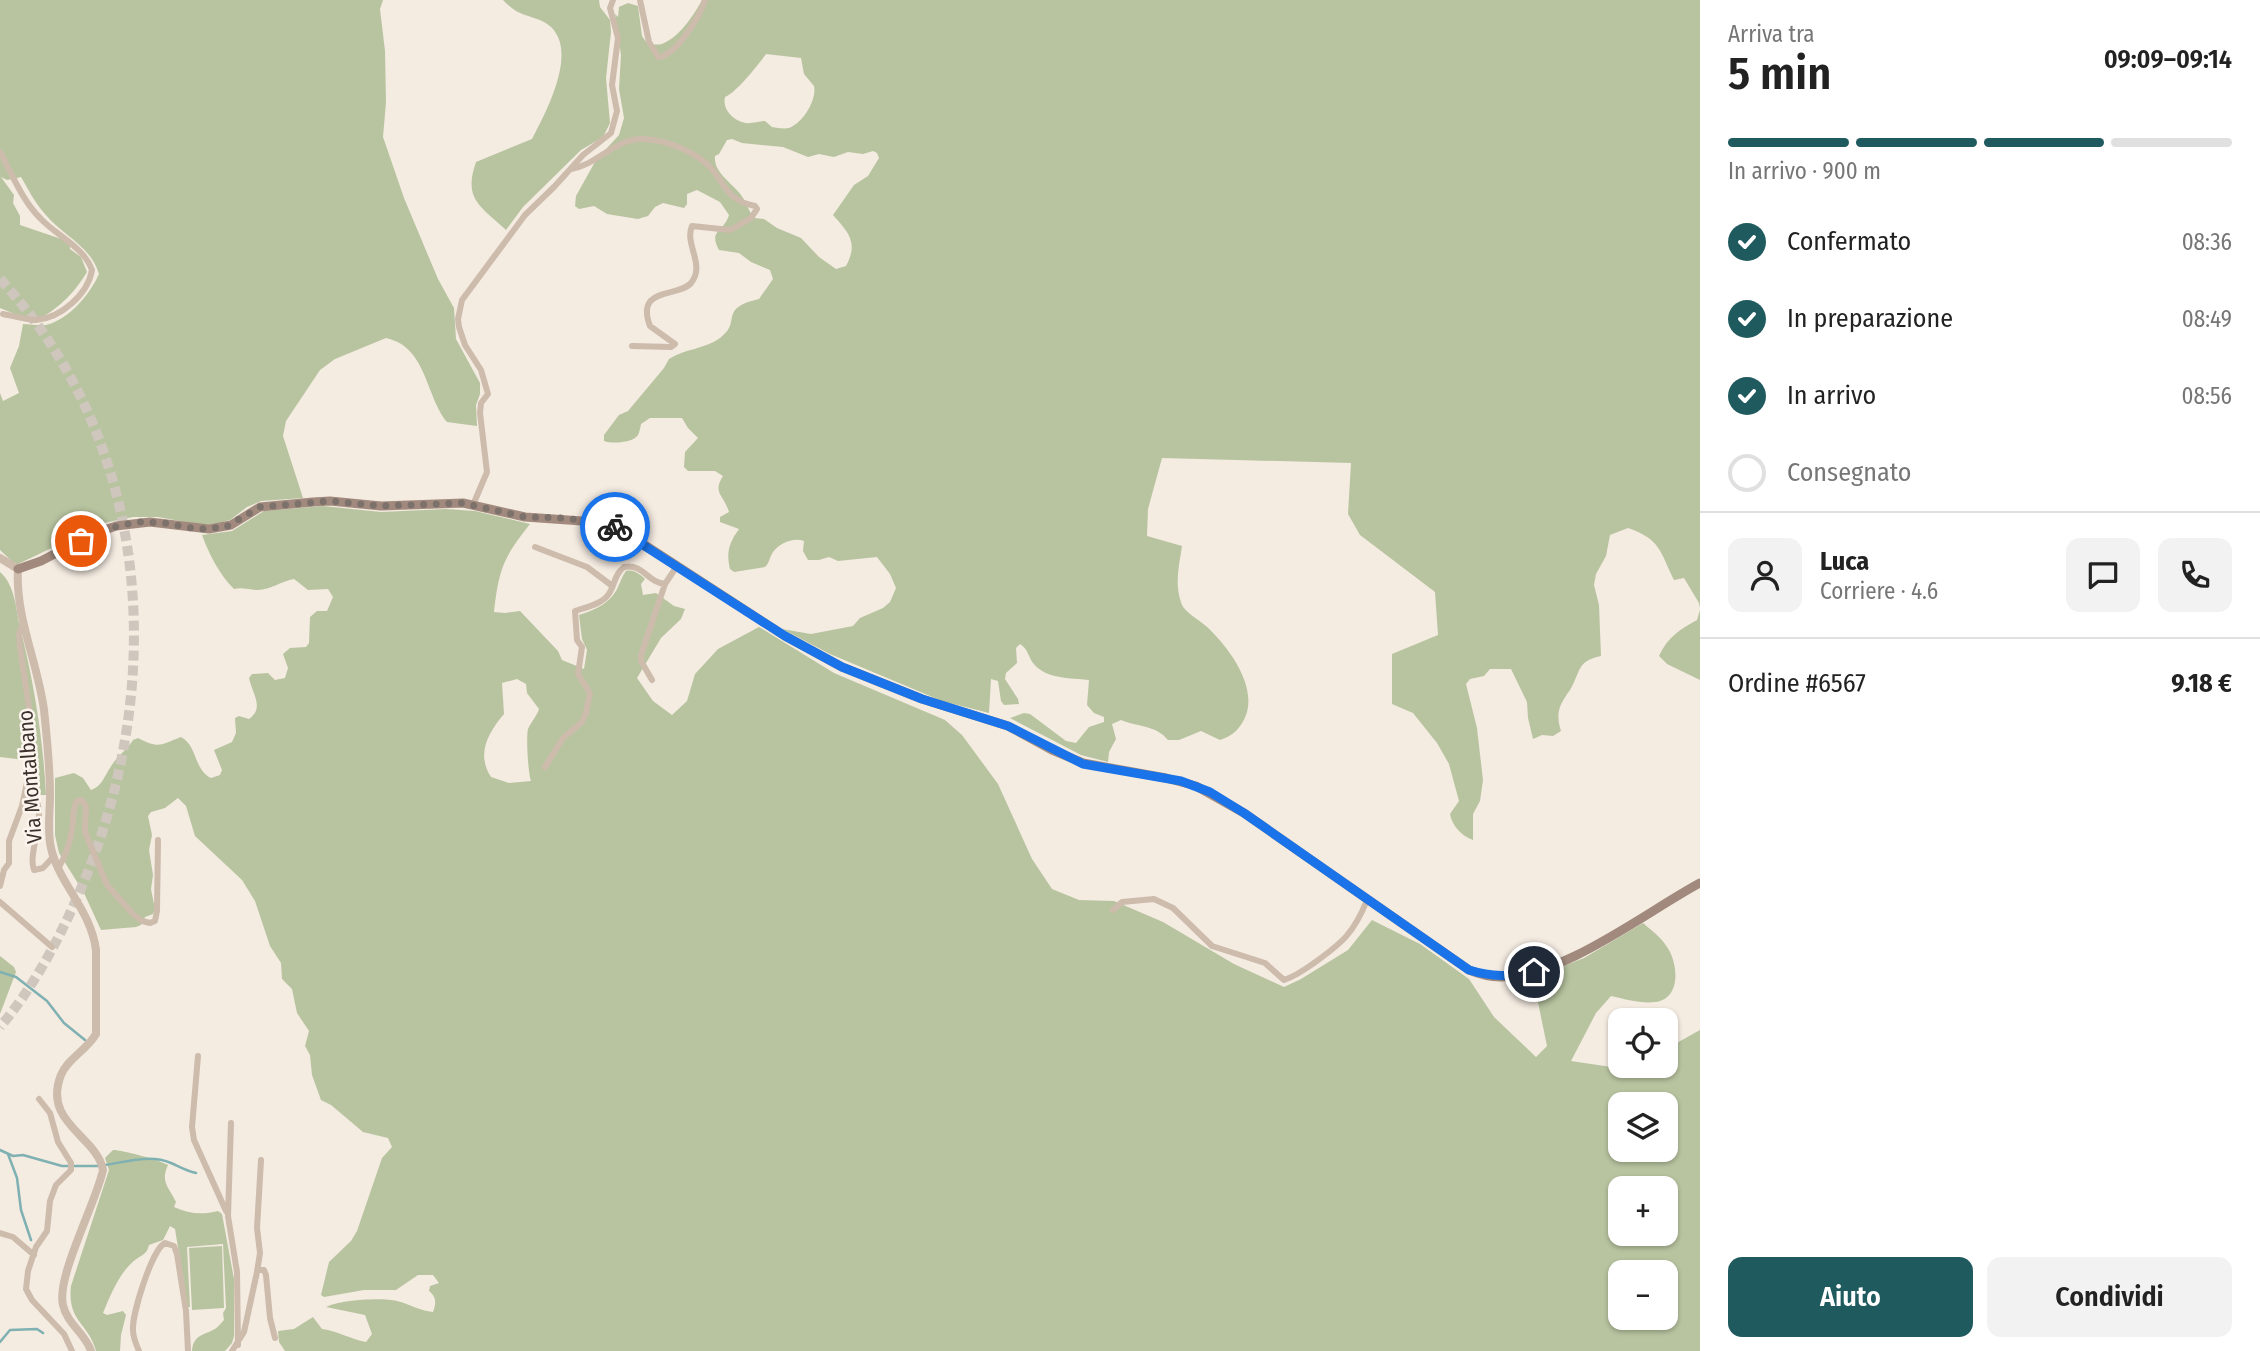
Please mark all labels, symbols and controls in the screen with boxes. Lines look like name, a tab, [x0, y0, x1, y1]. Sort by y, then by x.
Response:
text: Arriva tra	[1728, 20, 1815, 48]
text: 09:09–09:14	[2104, 44, 2232, 75]
text: 5 min	[1728, 46, 1831, 101]
text: In arrivo · 900 m	[1728, 157, 1881, 185]
icon: check	[1728, 223, 1766, 261]
text: Confermato	[1787, 226, 1911, 257]
text: 08:36	[2182, 228, 2232, 256]
icon: check	[1728, 300, 1766, 338]
text: In preparazione	[1787, 303, 1953, 334]
text: 08:49	[2182, 305, 2232, 333]
icon: check	[1728, 377, 1766, 415]
text: In arrivo	[1787, 380, 1876, 411]
text: 08:56	[2182, 382, 2232, 410]
text: Consegnato	[1787, 457, 1911, 488]
courier	[580, 492, 650, 562]
icon: bike	[596, 508, 634, 546]
pin	[51, 511, 111, 571]
icon: bag	[62, 522, 100, 560]
button: person	[1728, 538, 1802, 612]
button: chat	[2066, 538, 2140, 612]
button: phone	[2158, 538, 2232, 612]
text: Luca	[1820, 546, 1869, 577]
text: Corriere · 4.6	[1820, 577, 1938, 605]
text: Ordine #6567	[1728, 668, 1866, 699]
text: 9.18 €	[2171, 668, 2232, 699]
street label: Via Montalbano	[12, 709, 48, 845]
pin	[1504, 942, 1564, 1002]
icon: home	[1515, 953, 1553, 991]
map controls	[1608, 1008, 1678, 1330]
button: locate	[1608, 1008, 1678, 1078]
button: layers	[1608, 1092, 1678, 1162]
button: +	[1608, 1176, 1678, 1246]
button: Aiuto	[1728, 1257, 1973, 1337]
button: Condividi	[1987, 1257, 2232, 1337]
button: −	[1608, 1260, 1678, 1330]

